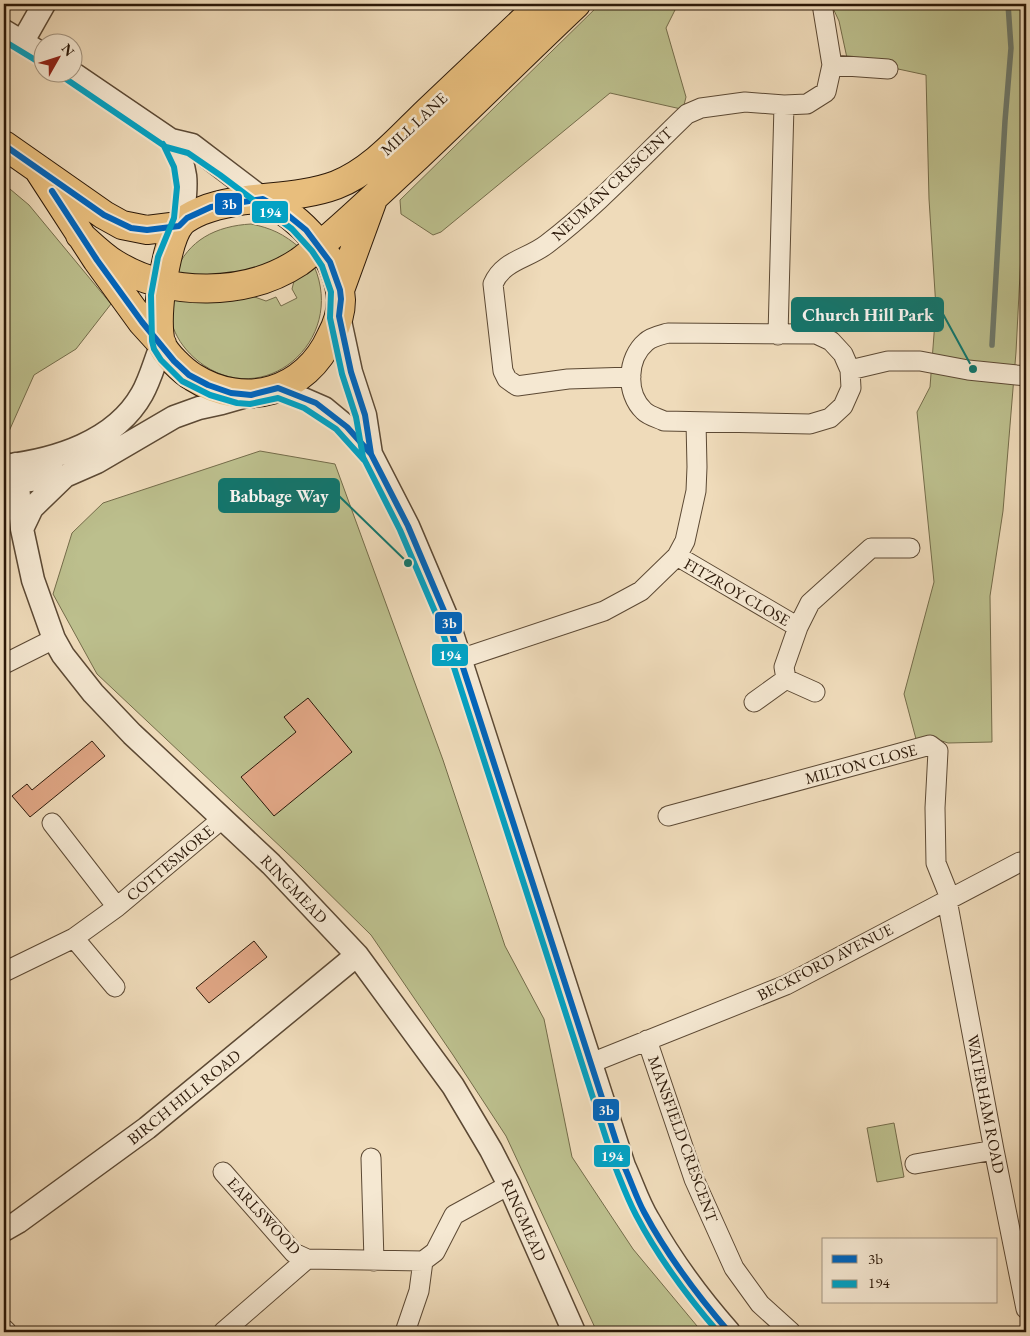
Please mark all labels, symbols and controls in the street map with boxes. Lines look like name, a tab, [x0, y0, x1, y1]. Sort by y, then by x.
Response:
north arrow	[32, 32, 82, 82]
text: N	[58, 40, 79, 60]
street label: MILL LANE	[376, 88, 452, 160]
street label: NEUMAN CRESCENT	[547, 122, 677, 246]
line badge: 3b	[214, 192, 243, 216]
text: 3b	[222, 195, 237, 213]
line badge: 194	[251, 200, 289, 224]
text: 194	[259, 203, 282, 221]
callout: Church Hill Park	[792, 298, 943, 331]
text: Church Hill Park	[802, 303, 935, 326]
callout: Babbage Way	[219, 479, 339, 512]
text: Babbage Way	[229, 484, 329, 507]
street label: FITZROY CLOSE	[680, 553, 794, 631]
line badge: 3b	[434, 611, 463, 635]
text: 3b	[442, 614, 457, 632]
line badge: 194	[431, 643, 469, 667]
text: 194	[439, 646, 462, 664]
street label: MILTON CLOSE	[803, 739, 919, 789]
street label: COTTESMORE	[122, 820, 218, 906]
street label: RINGMEAD	[256, 850, 332, 928]
street label: BECKFORD AVENUE	[753, 919, 897, 1005]
street label: WATERHAM ROAD	[962, 1033, 1010, 1175]
street label: BIRCH HILL ROAD	[123, 1045, 245, 1149]
street label: MANSFIELD CRESCENT	[643, 1053, 723, 1225]
line badge: 3b	[592, 1098, 620, 1122]
text: 3b	[599, 1101, 614, 1119]
line badge: 194	[593, 1144, 631, 1168]
text: 194	[601, 1147, 624, 1165]
street label: EARLSWOOD	[223, 1173, 305, 1259]
street label: RINGMEAD	[497, 1176, 551, 1264]
legend	[822, 1238, 998, 1304]
text: 3b	[868, 1249, 883, 1268]
text: 194	[868, 1273, 890, 1292]

